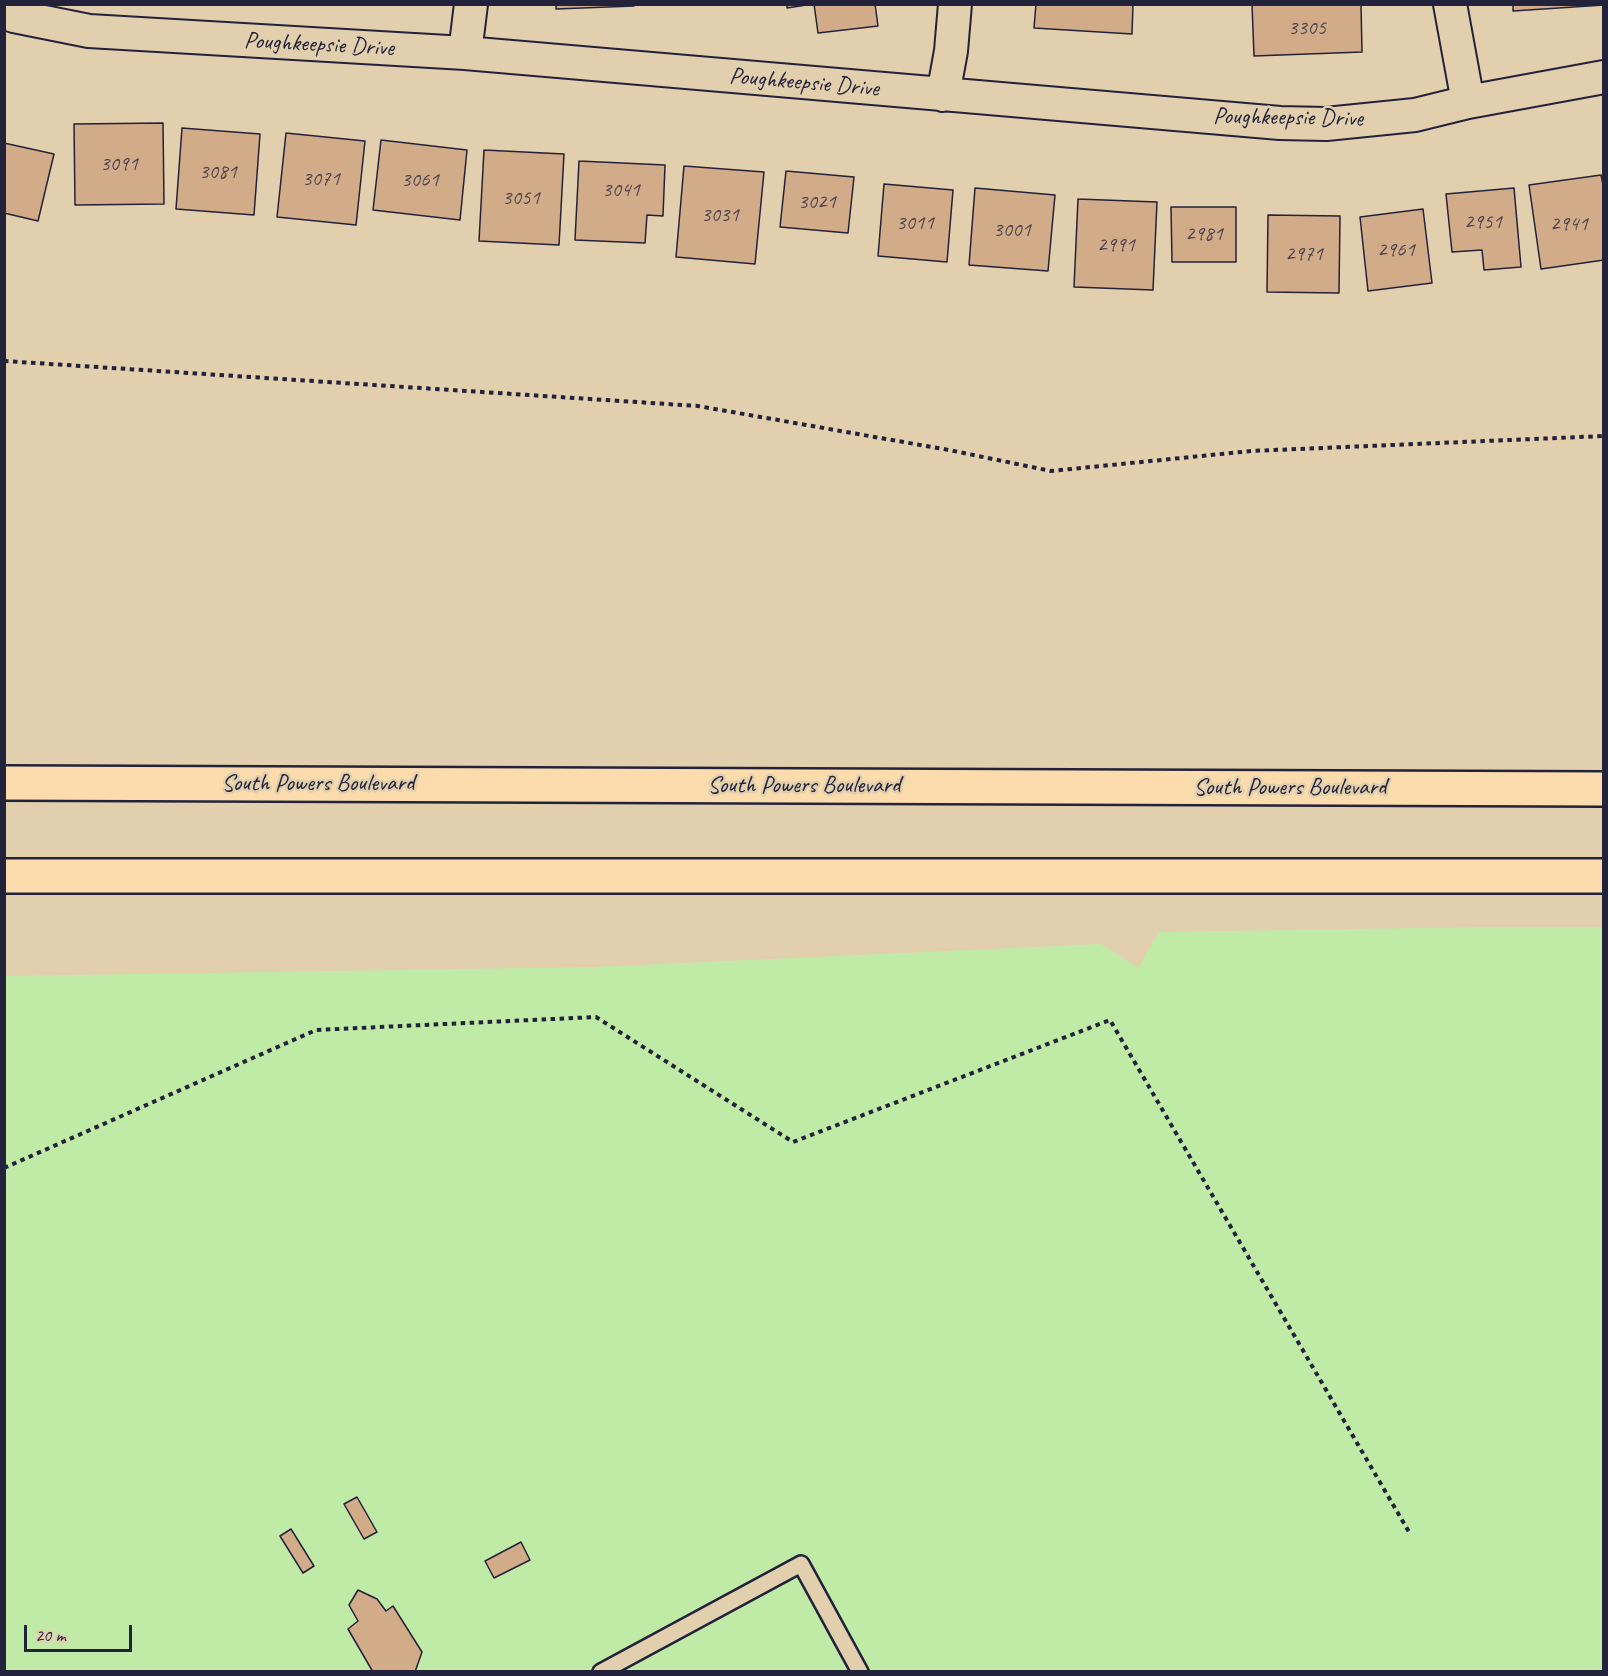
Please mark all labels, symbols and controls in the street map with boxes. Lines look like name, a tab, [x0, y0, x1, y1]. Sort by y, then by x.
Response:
house number: 3305	[1288, 15, 1326, 41]
street label: Poughkeepsie Drive	[243, 27, 395, 63]
street label: Poughkeepsie Drive	[728, 62, 880, 104]
street label: Poughkeepsie Drive	[1213, 102, 1363, 134]
house number: 3091	[100, 151, 138, 177]
house number: 3081	[199, 159, 237, 185]
house number: 3071	[302, 166, 340, 192]
house number: 3061	[401, 167, 439, 193]
house number: 3041	[602, 177, 640, 203]
house number: 3051	[502, 185, 540, 211]
house number: 3021	[798, 189, 836, 215]
house number: 3031	[701, 202, 739, 228]
house number: 2951	[1464, 209, 1502, 235]
house number: 3011	[896, 210, 934, 236]
house number: 2941	[1550, 211, 1588, 237]
house number: 3001	[993, 217, 1031, 243]
house number: 2981	[1185, 221, 1223, 247]
house number: 2991	[1097, 232, 1135, 258]
house number: 2961	[1377, 237, 1415, 263]
house number: 2971	[1285, 241, 1323, 267]
street label: South Powers Boulevard	[221, 770, 415, 798]
street label: South Powers Boulevard	[707, 772, 901, 800]
street label: South Powers Boulevard	[1193, 774, 1387, 802]
scale bar	[27, 1613, 135, 1651]
text: 20 m	[35, 1624, 66, 1646]

